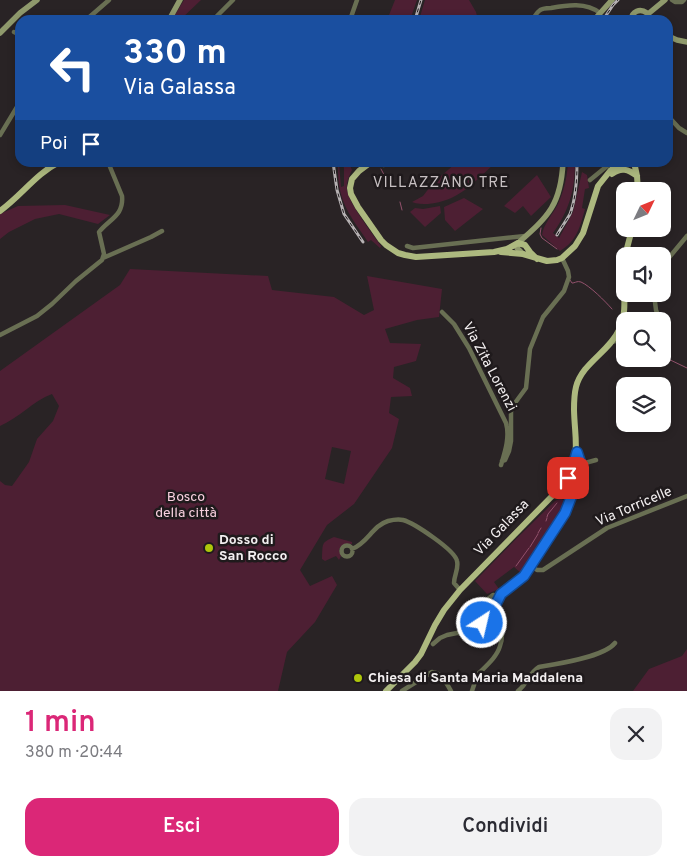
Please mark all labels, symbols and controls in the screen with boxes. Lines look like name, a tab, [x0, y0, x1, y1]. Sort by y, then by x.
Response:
text: 330 m	[123, 32, 227, 76]
icon: left	[40, 35, 105, 100]
text: Via Galassa	[123, 75, 236, 102]
icon: arrive	[77, 130, 105, 158]
text: Poi	[40, 132, 67, 156]
district label: VILLAZZANO TRE	[373, 174, 509, 193]
north arrow	[616, 182, 671, 238]
map controls	[616, 182, 671, 432]
button: sound	[616, 247, 671, 302]
button: search	[616, 312, 671, 367]
street label: Via Zita Lorenzi	[458, 319, 520, 415]
button: layers	[616, 377, 671, 432]
pin	[547, 457, 589, 499]
icon: arrive	[554, 464, 582, 492]
street label: Via Torricelle	[593, 483, 675, 531]
park label: Bosco della città	[155, 489, 217, 522]
street label: Via Galassa	[471, 496, 533, 560]
place label: Dosso di San Rocco	[219, 532, 288, 565]
marker: Dosso di San Rocco	[203, 542, 215, 554]
position arrow	[455, 596, 507, 648]
place label: Chiesa di Santa Maria Maddalena	[368, 670, 583, 687]
marker: Chiesa di Santa Maria Maddalena	[352, 672, 364, 684]
text: 1 min	[25, 705, 96, 742]
button: close	[610, 708, 662, 760]
text: 380 m · 20:44	[25, 743, 123, 763]
button: Esci	[25, 798, 339, 856]
button: Condividi	[349, 798, 662, 856]

